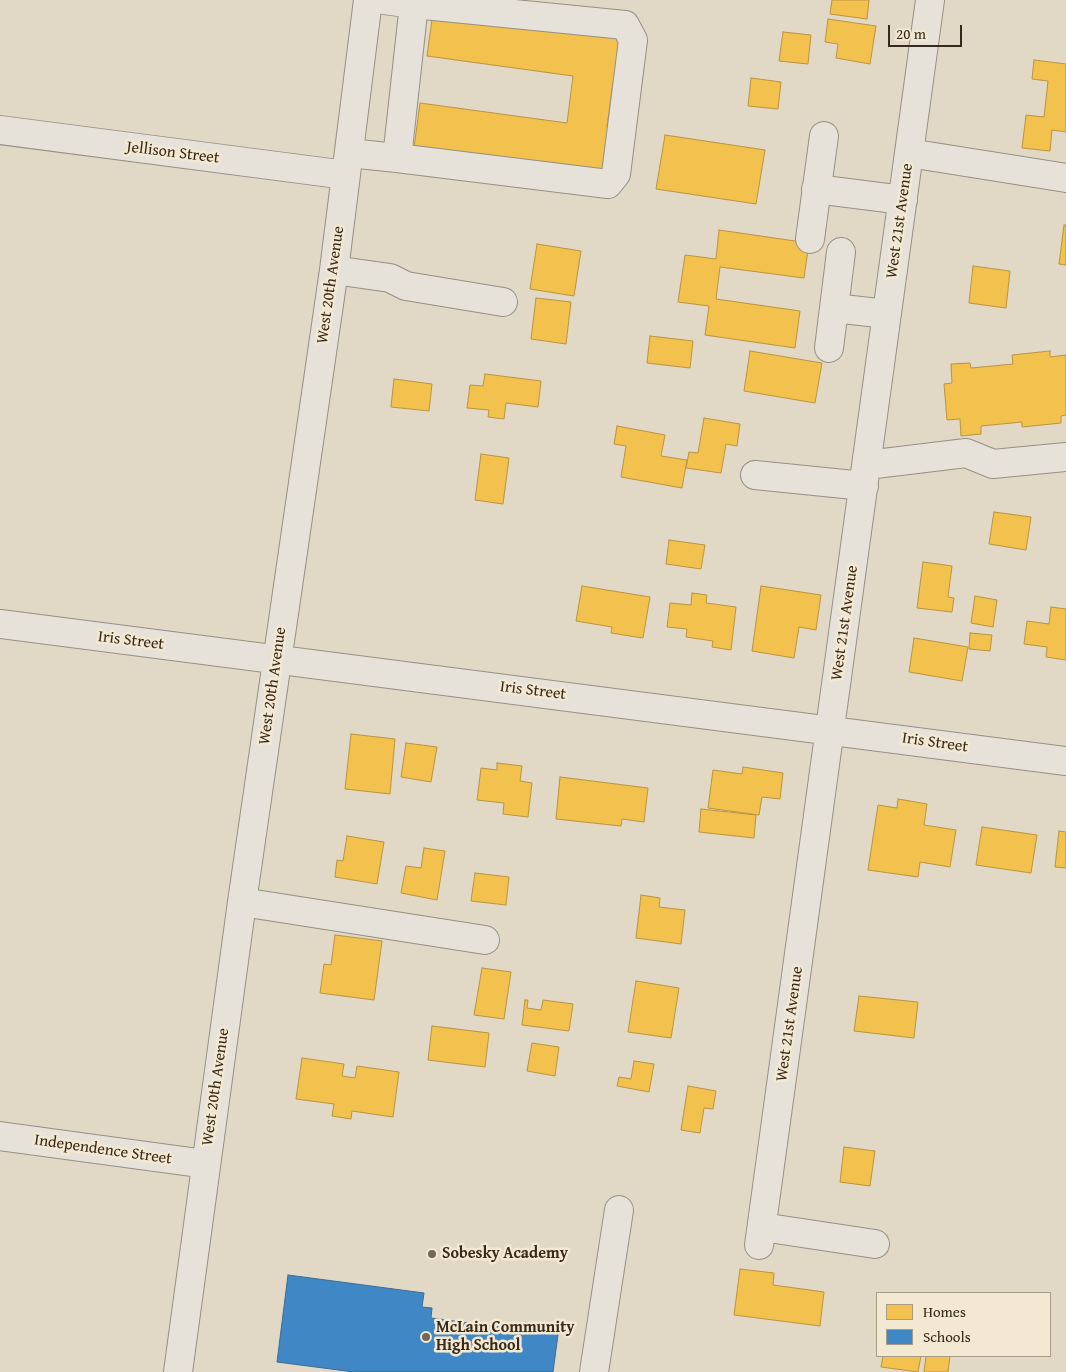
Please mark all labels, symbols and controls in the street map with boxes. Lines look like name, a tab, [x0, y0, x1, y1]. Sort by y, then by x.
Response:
scale bar	[891, 15, 965, 47]
text: 20 m	[896, 23, 926, 44]
street label: Jellison Street	[125, 138, 221, 168]
street label: West 21st Avenue	[882, 162, 918, 280]
street label: West 20th Avenue	[313, 225, 349, 345]
street label: West 21st Avenue	[827, 564, 863, 682]
street label: West 20th Avenue	[255, 626, 291, 746]
street label: Iris Street	[97, 627, 165, 655]
street label: Iris Street	[499, 677, 567, 705]
street label: Iris Street	[901, 729, 969, 757]
street label: West 21st Avenue	[772, 965, 808, 1083]
street label: West 20th Avenue	[198, 1027, 234, 1147]
street label: Independence Street	[33, 1131, 173, 1169]
place label: Sobesky Academy	[442, 1244, 568, 1264]
marker: Sobesky Academy	[426, 1248, 438, 1260]
legend	[876, 1292, 1051, 1357]
text: Homes	[923, 1301, 966, 1322]
place label: McLain Community High School	[436, 1318, 574, 1356]
text: Schools	[923, 1326, 971, 1347]
marker: McLain Community High School	[420, 1331, 432, 1343]

